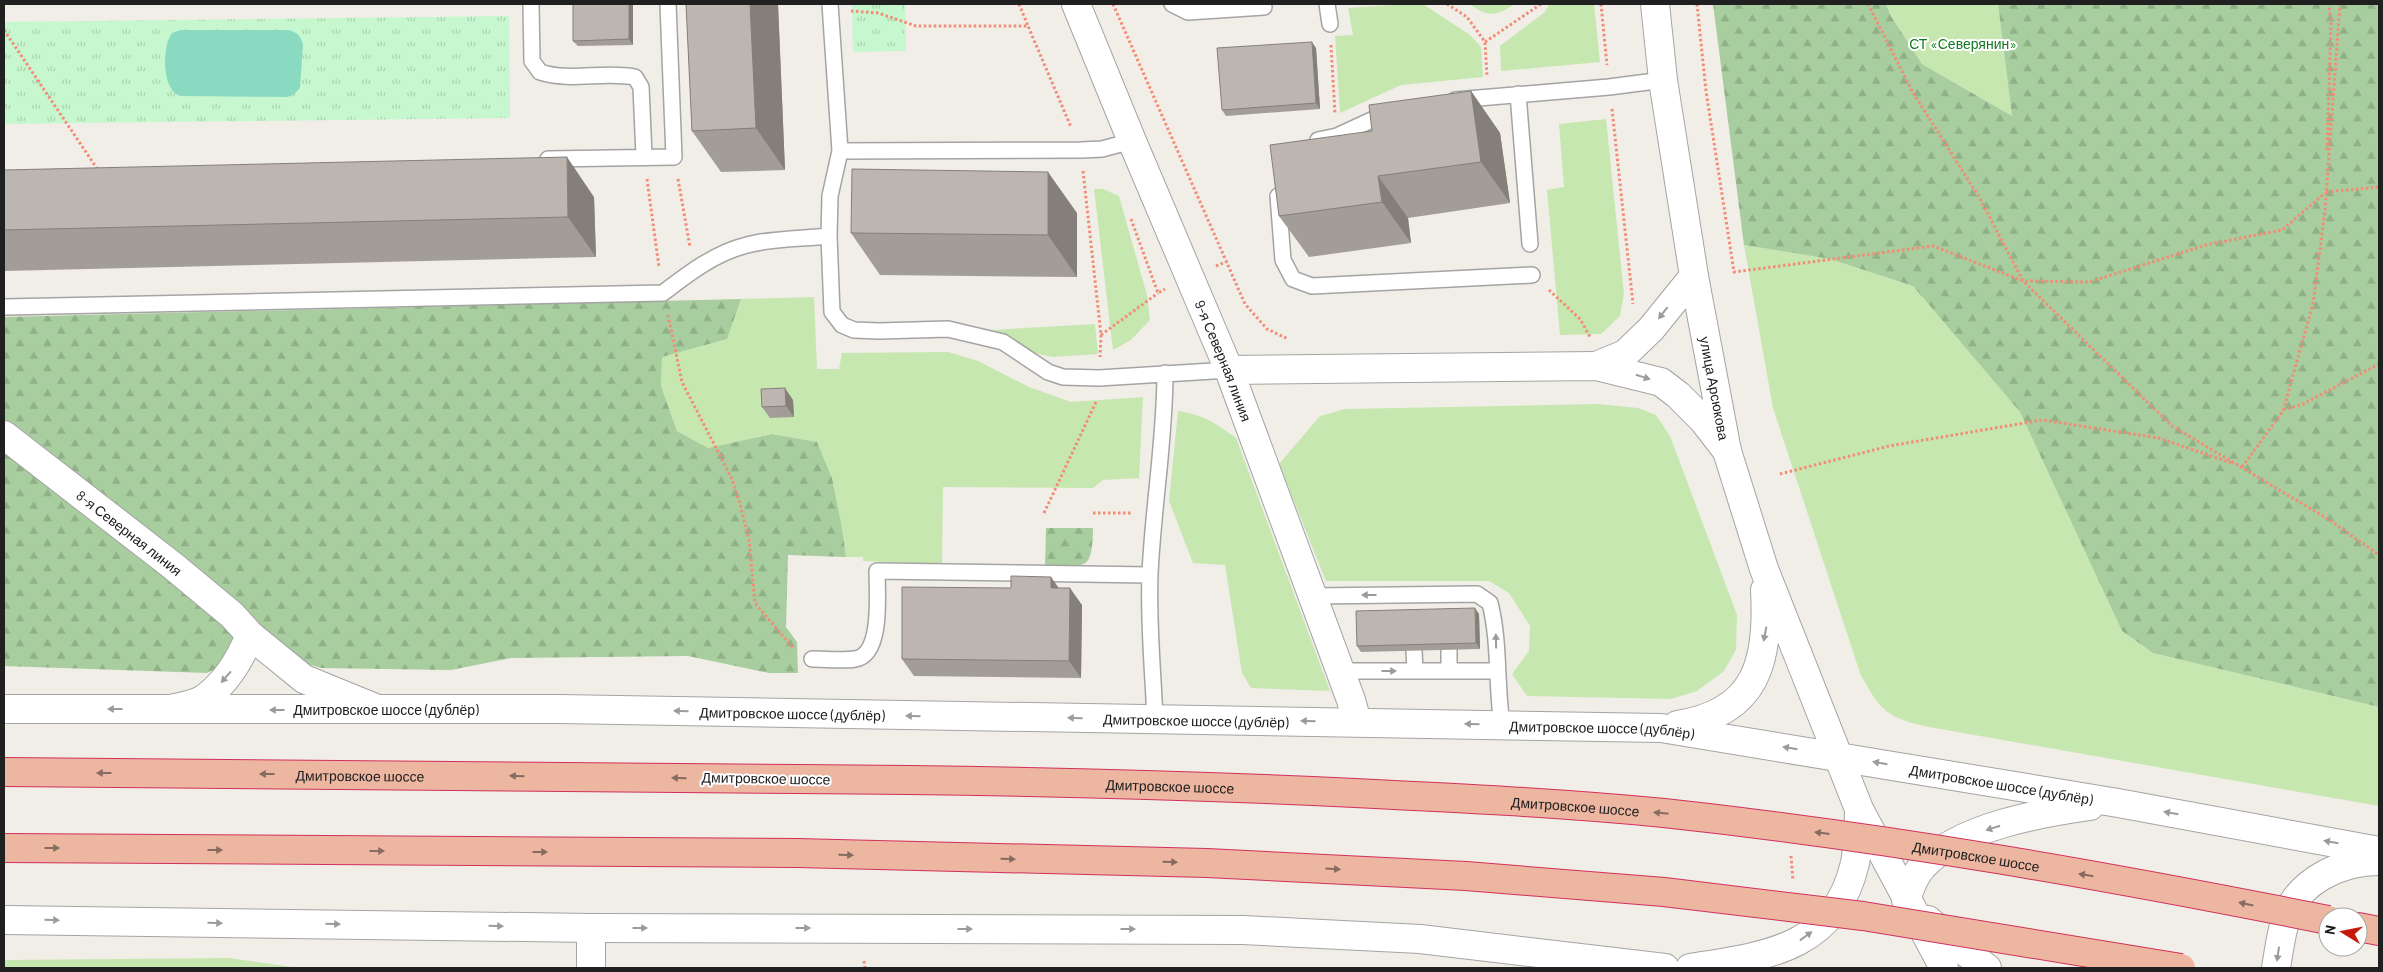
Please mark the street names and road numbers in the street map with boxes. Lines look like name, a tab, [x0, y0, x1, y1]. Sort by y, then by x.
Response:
street label: 9-я Северная линия	[1192, 297, 1256, 423]
street label: улица Арсюкова	[1697, 335, 1733, 442]
street label: 8-я Северная линия	[73, 486, 186, 579]
street label: Дмитровское шоссе (дублёр)	[293, 701, 479, 718]
street label: Дмитровское шоссе (дублёр)	[699, 703, 885, 723]
street label: Дмитровское шоссе (дублёр)	[1103, 710, 1289, 730]
street label: Дмитровское шоссе (дублёр)	[1509, 717, 1696, 742]
street label: Дмитровское шоссе (дублёр)	[1908, 760, 2094, 807]
street label: Дмитровское шоссе	[296, 766, 425, 784]
street label: Дмитровское шоссе	[702, 768, 831, 788]
street label: Дмитровское шоссе	[1105, 775, 1235, 796]
street label: Дмитровское шоссе	[1511, 793, 1641, 819]
street label: Дмитровское шоссе	[1911, 837, 2041, 875]

